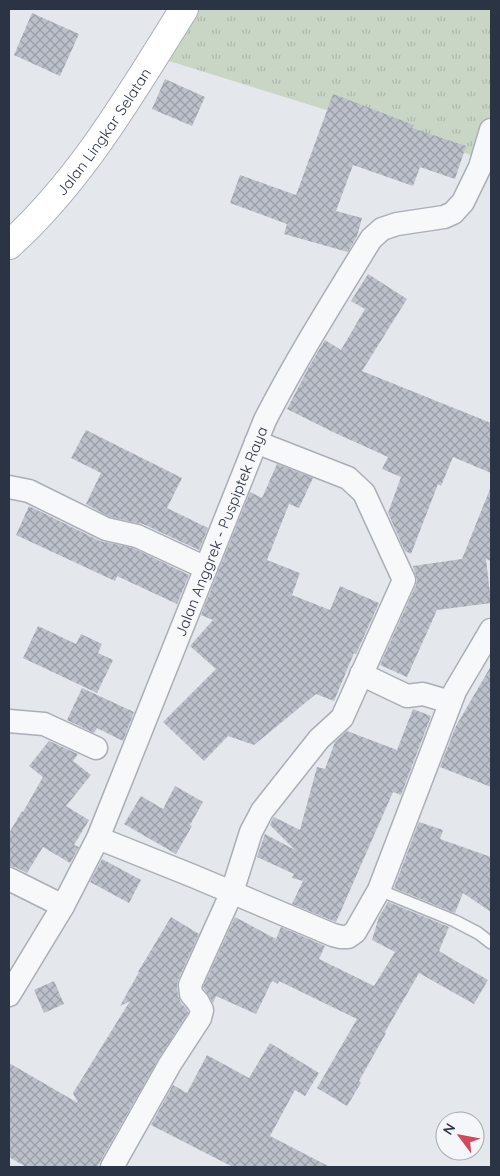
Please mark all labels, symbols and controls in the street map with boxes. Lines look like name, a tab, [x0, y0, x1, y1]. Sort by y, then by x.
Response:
street label: Jalan Lingkar Selatan	[52, 64, 154, 199]
street label: Jalan Anggrek - Puspiptek Raya	[170, 423, 271, 639]
north arrow	[435, 1111, 485, 1161]
text: N	[439, 1120, 459, 1138]

